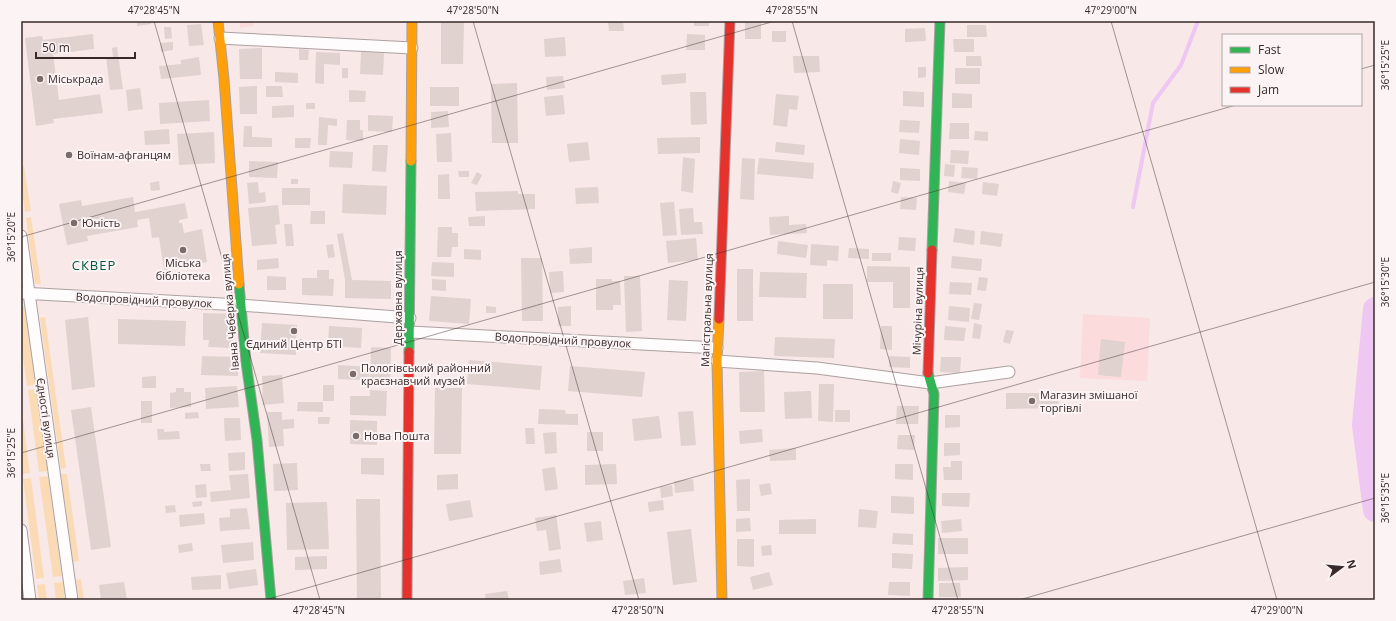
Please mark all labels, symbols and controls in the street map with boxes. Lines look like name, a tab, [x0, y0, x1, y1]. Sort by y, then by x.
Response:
text: 47°28'45"N	[128, 3, 180, 17]
text: 47°28'50"N	[447, 3, 499, 17]
text: 47°28'55"N	[766, 3, 818, 17]
text: 47°29'00"N	[1085, 3, 1137, 17]
scale bar	[36, 34, 135, 60]
legend	[1222, 34, 1362, 106]
text: 50 m	[42, 39, 70, 56]
text: 36°15'25"E	[1378, 40, 1392, 90]
text: Fast	[1258, 41, 1281, 58]
text: Slow	[1258, 61, 1285, 78]
place label: Міськрада	[48, 71, 103, 86]
marker: Міськрада	[35, 74, 45, 84]
text: Jam	[1257, 81, 1279, 98]
place label: Воїнам-афганцям	[77, 147, 171, 162]
marker: Воїнам-афганцям	[64, 150, 74, 160]
text: 36°15'20"E	[4, 212, 18, 262]
place label: Юність	[82, 215, 120, 230]
marker: Юність	[69, 218, 79, 228]
marker: Міська бібліотека	[178, 245, 188, 255]
street label: Державна вулиця	[390, 251, 405, 345]
street label: Івана Чеберка вулиця	[217, 253, 242, 371]
street label: Магістральна вулиця	[697, 253, 716, 367]
place label: Міська бібліотека	[156, 255, 210, 283]
district label: СКВЕР	[72, 256, 116, 274]
text: 36°15'30"E	[1378, 257, 1392, 307]
street label: Мічуріна вулиця	[908, 267, 927, 355]
street label: Водопровідний провулок	[75, 288, 213, 311]
marker: Єдиний Центр БТІ	[289, 326, 299, 336]
street label: Водопровідний провулок	[494, 328, 632, 351]
place label: Єдиний Центр БТІ	[246, 336, 342, 351]
place label: Пологівський районний краєзнавчий музей	[361, 360, 491, 388]
marker: Пологівський районний краєзнавчий музей	[348, 369, 358, 379]
street label: Єдності вулиця	[33, 377, 60, 459]
place label: Магазин змішаної торгівлі	[1040, 387, 1138, 415]
marker: Магазин змішаної торгівлі	[1027, 396, 1037, 406]
text: 36°15'25"E	[4, 428, 18, 478]
place label: Нова Пошта	[364, 428, 430, 443]
marker: Нова Пошта	[351, 431, 361, 441]
text: 36°15'35"E	[1378, 473, 1392, 523]
north arrow	[1322, 547, 1362, 587]
text: N	[1344, 558, 1361, 570]
text: 47°28'45"N	[293, 603, 345, 617]
text: 47°28'50"N	[612, 603, 664, 617]
text: 47°28'55"N	[932, 603, 984, 617]
text: 47°29'00"N	[1251, 603, 1303, 617]

